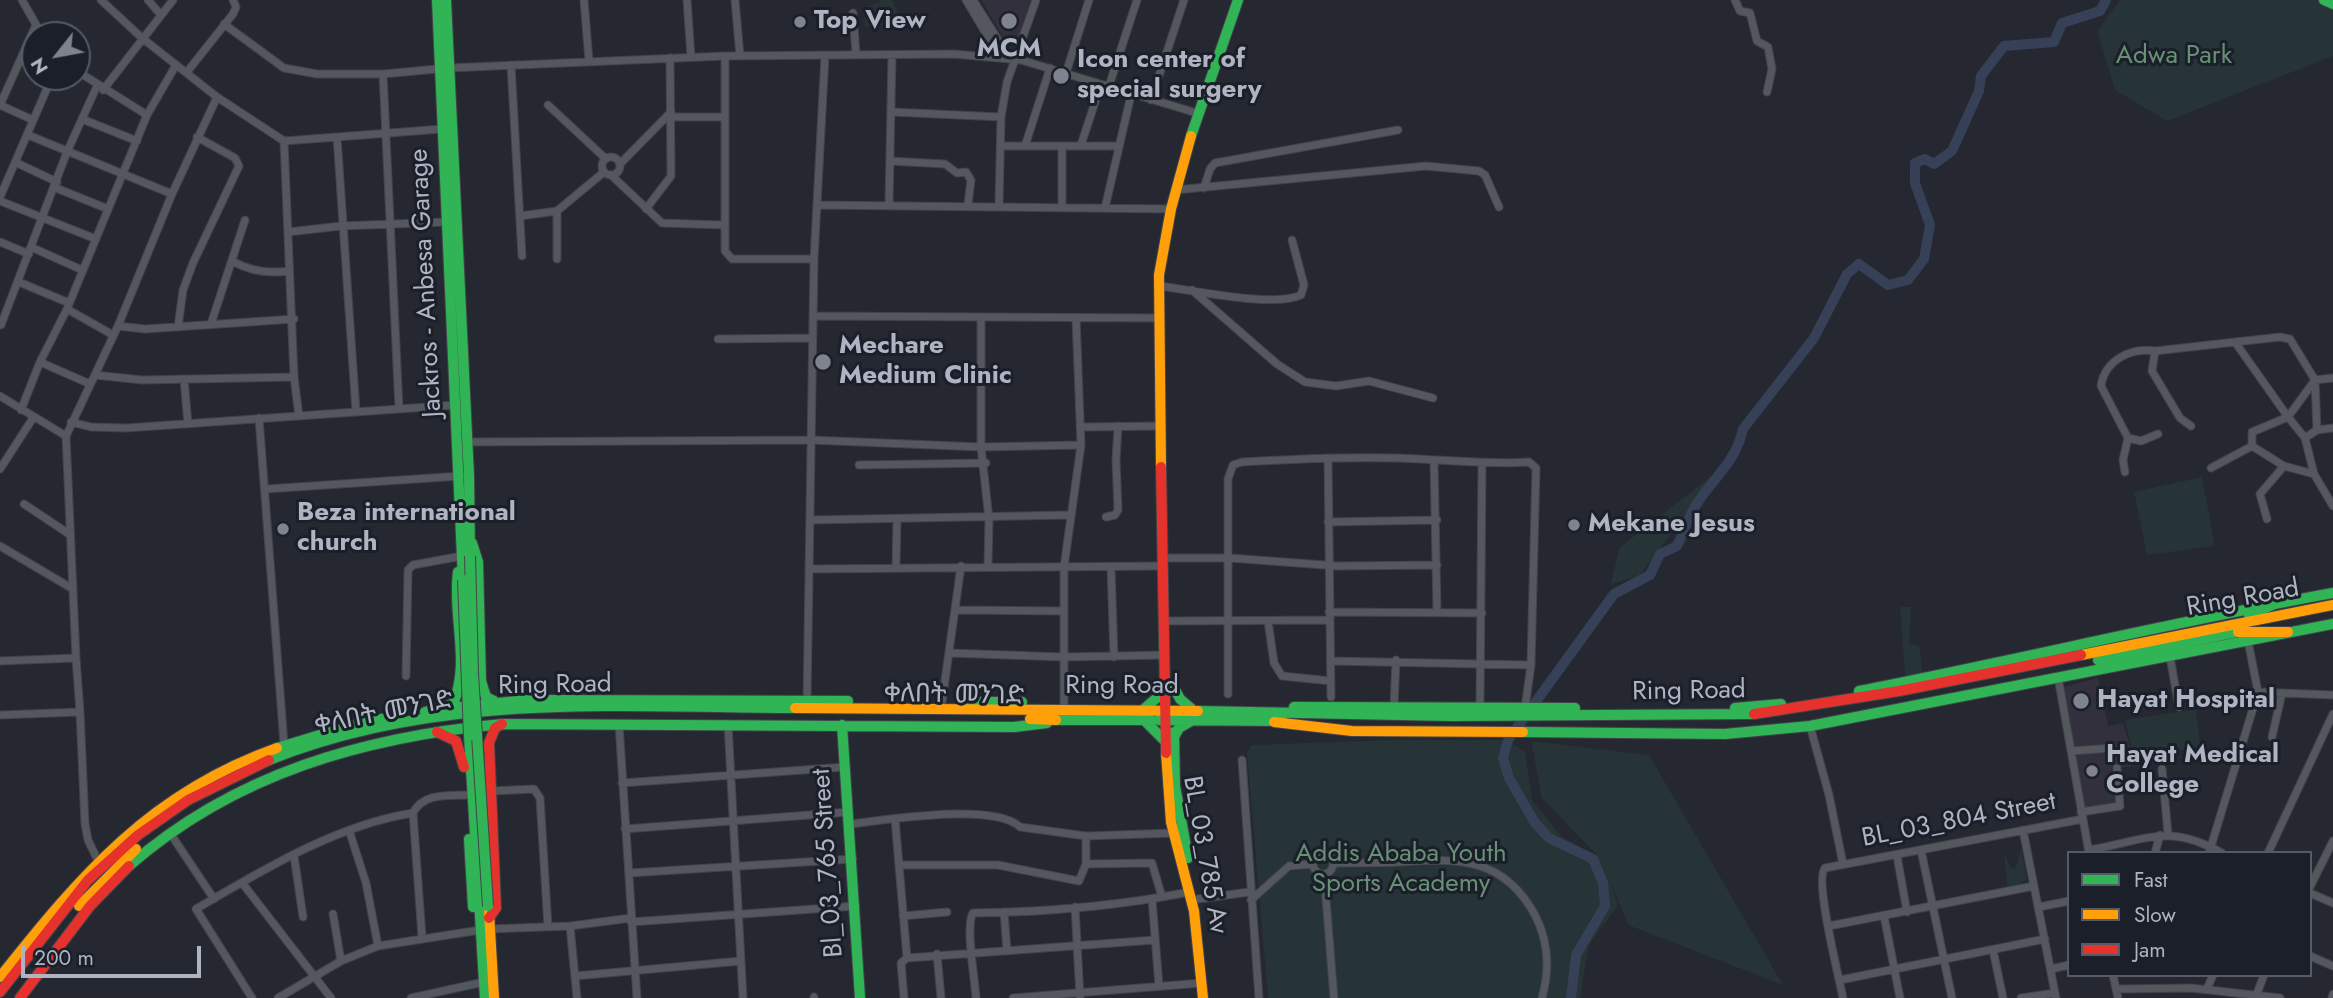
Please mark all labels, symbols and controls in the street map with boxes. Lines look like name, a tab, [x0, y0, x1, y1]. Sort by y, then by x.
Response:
place label: Top View	[814, 6, 926, 38]
marker: MCM	[999, 11, 1019, 31]
marker: Top View	[792, 14, 808, 30]
north arrow	[21, 21, 91, 91]
place label: MCM	[977, 34, 1041, 66]
park label: Adwa Park	[2116, 41, 2232, 73]
place label: Icon center of special surgery	[1077, 45, 1262, 106]
text: N	[24, 53, 55, 79]
marker: Icon center of special surgery	[1051, 66, 1071, 86]
street label: Jackros - Anbesa Garage	[404, 148, 450, 418]
place label: Mechare Medium Clinic	[839, 331, 1012, 392]
marker: Mechare Medium Clinic	[813, 352, 833, 372]
place label: Beza international church	[297, 498, 516, 560]
place label: Mekane Jesus	[1588, 509, 1755, 541]
marker: Mekane Jesus	[1566, 517, 1582, 533]
marker: Beza international church	[275, 521, 291, 537]
street label: Ring Road	[2184, 574, 2302, 624]
street label: Ring Road	[498, 669, 612, 703]
street label: Ring Road	[1065, 671, 1179, 703]
street label: Ring Road	[1632, 675, 1746, 709]
street label: ቀለበት መንገድ	[884, 679, 1024, 713]
street label: ቀለበት መንገድ	[312, 685, 456, 743]
place label: Hayat Hospital	[2097, 685, 2275, 717]
marker: Hayat Hospital	[2071, 691, 2091, 711]
place label: Hayat Medical College	[2106, 740, 2279, 802]
marker: Hayat Medical College	[2084, 763, 2100, 779]
street label: Bl_03_765 Street	[807, 767, 851, 959]
street label: BL_03_785 Av	[1175, 774, 1233, 936]
street label: BL_03_804 Street	[1859, 787, 2059, 855]
park label: Addis Ababa Youth Sports Academy	[1295, 839, 1507, 900]
legend	[2067, 851, 2312, 977]
text: Fast	[2134, 865, 2167, 895]
text: Slow	[2134, 900, 2176, 930]
scale bar	[24, 932, 205, 976]
text: Jam	[2134, 935, 2166, 965]
text: 200 m	[34, 943, 94, 973]

